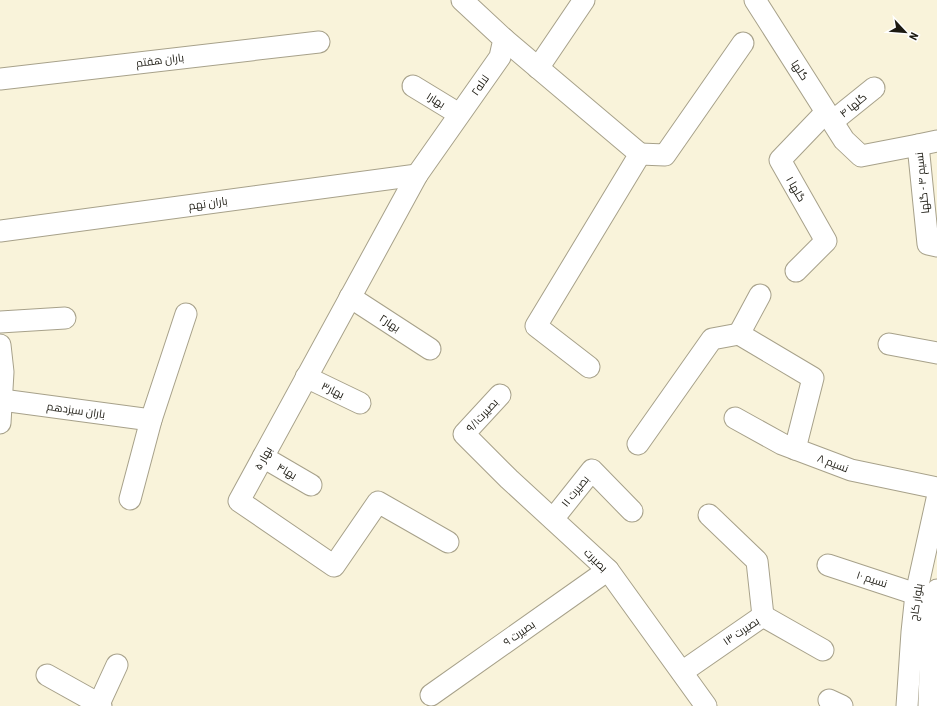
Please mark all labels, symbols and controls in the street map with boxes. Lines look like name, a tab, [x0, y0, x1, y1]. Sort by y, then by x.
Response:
north arrow	[885, 12, 925, 52]
text: N	[906, 30, 921, 42]
street label: باران هفتم	[135, 51, 185, 71]
street label: گلها	[788, 58, 811, 83]
street label: لاله۲	[469, 72, 492, 98]
street label: بهار۱	[424, 90, 448, 111]
street label: گلها ۴	[837, 91, 870, 120]
street label: نسیم ۴ - گلها	[913, 151, 933, 214]
street label: گلها ۱	[783, 174, 808, 204]
street label: باران نهم	[188, 194, 229, 214]
street label: بهار۲	[377, 312, 403, 335]
street label: بهار۳	[319, 379, 346, 402]
street label: بصیرت۹/۱	[464, 396, 501, 435]
street label: باران سیزدهم	[46, 400, 106, 422]
street label: بهار ۵	[252, 444, 275, 472]
street label: نسیم ۸	[815, 452, 850, 476]
street label: بها۴	[275, 461, 299, 482]
street label: بصیرت ۱۱	[559, 473, 592, 510]
street label: بصیرت	[581, 546, 610, 575]
street label: نسیم ۱۰	[855, 568, 889, 592]
street label: بلوار کاج	[907, 583, 927, 622]
street label: بصیرت ۱۳	[721, 615, 762, 648]
street label: بصیرت ۹	[501, 618, 538, 649]

